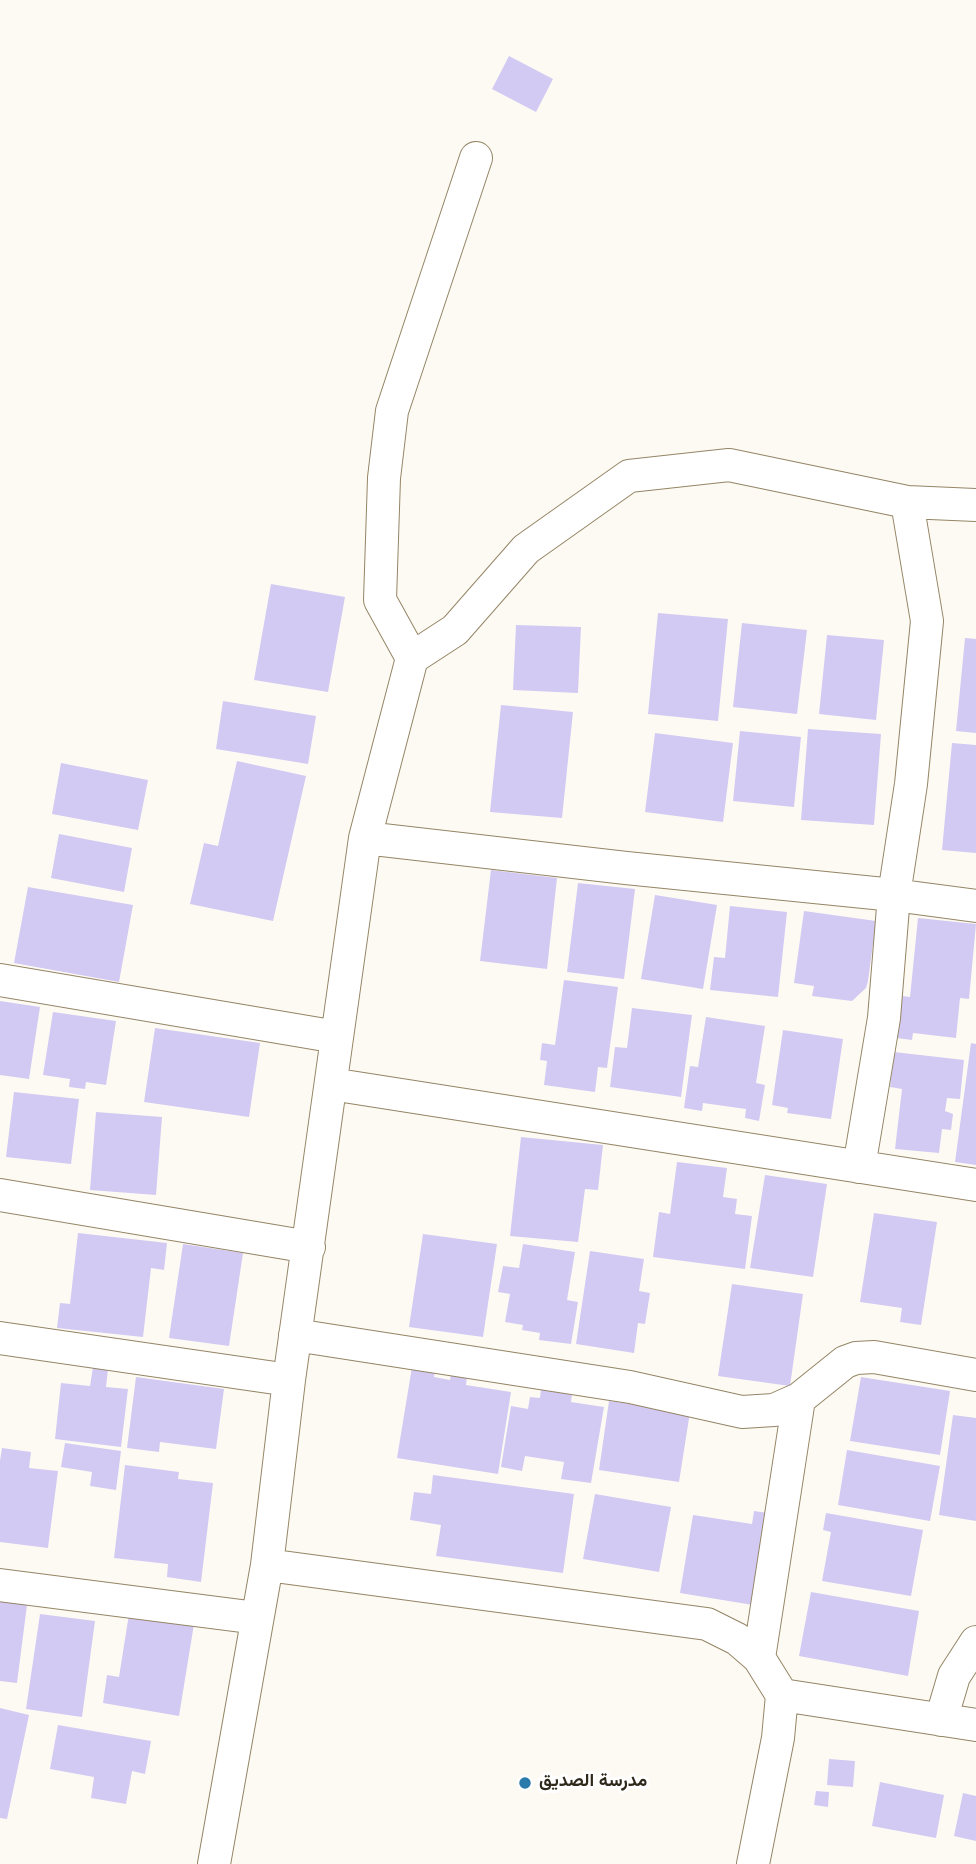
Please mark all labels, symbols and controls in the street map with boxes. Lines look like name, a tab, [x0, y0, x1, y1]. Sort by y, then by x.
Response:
place label: مدرسة الصديق	[539, 1772, 647, 1794]
marker: مدرسة الصديق	[517, 1775, 533, 1791]

